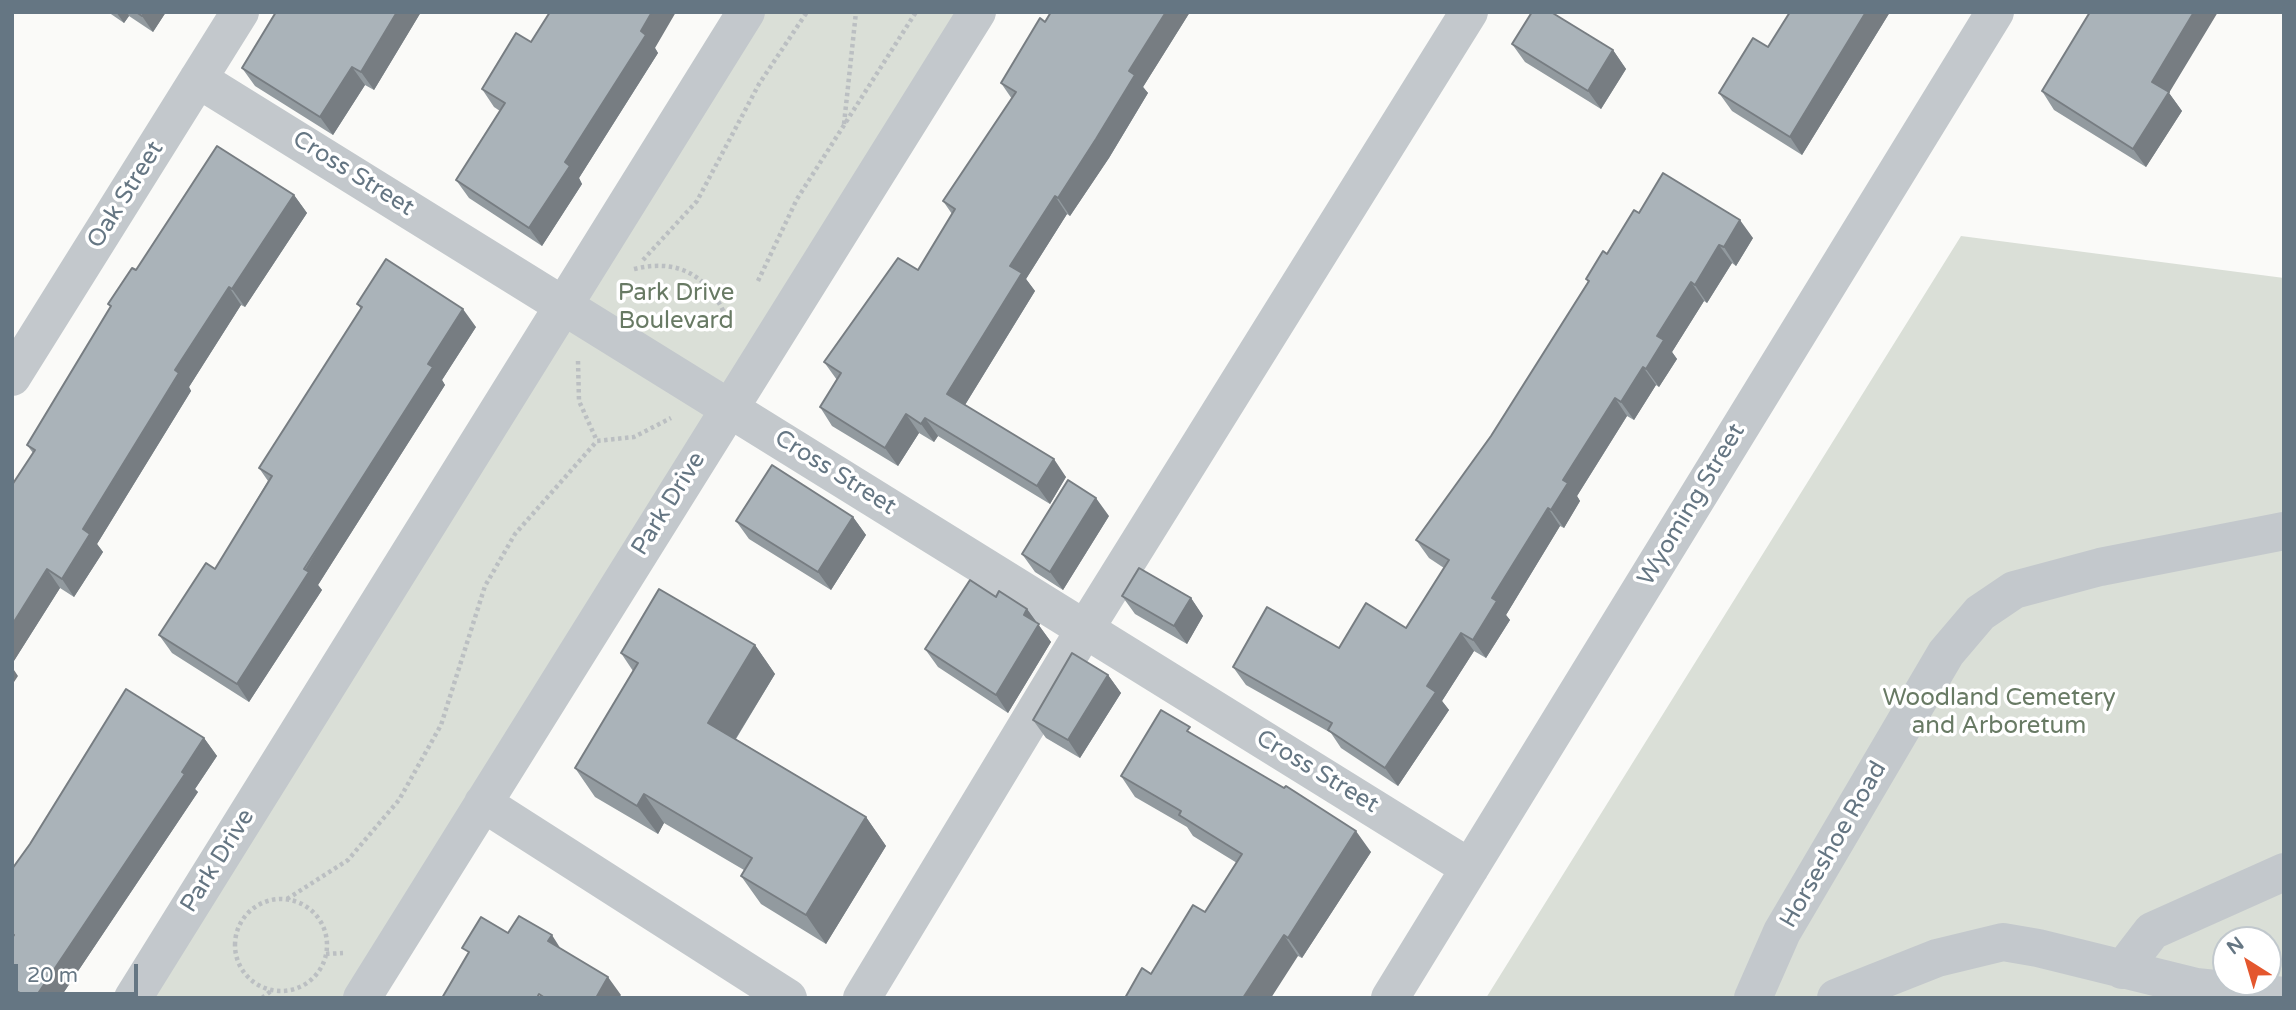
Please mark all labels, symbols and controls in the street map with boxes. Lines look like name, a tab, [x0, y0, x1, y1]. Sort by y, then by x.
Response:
street label: Cross Street	[287, 125, 419, 223]
street label: Oak Street	[82, 136, 170, 254]
park label: Park Drive Boulevard	[618, 280, 734, 336]
street label: Wyoming Street	[1632, 419, 1752, 591]
street label: Cross Street	[769, 424, 901, 522]
street label: Park Drive	[626, 447, 712, 561]
park label: Woodland Cemetery and Arboretum	[1882, 685, 2116, 741]
street label: Cross Street	[1251, 724, 1383, 820]
street label: Horseshoe Road	[1775, 757, 1893, 933]
street label: Park Drive	[175, 804, 261, 918]
north arrow	[2212, 926, 2282, 996]
text: N	[2223, 932, 2248, 959]
scale bar	[18, 950, 142, 994]
text: 20 m	[27, 963, 78, 988]

